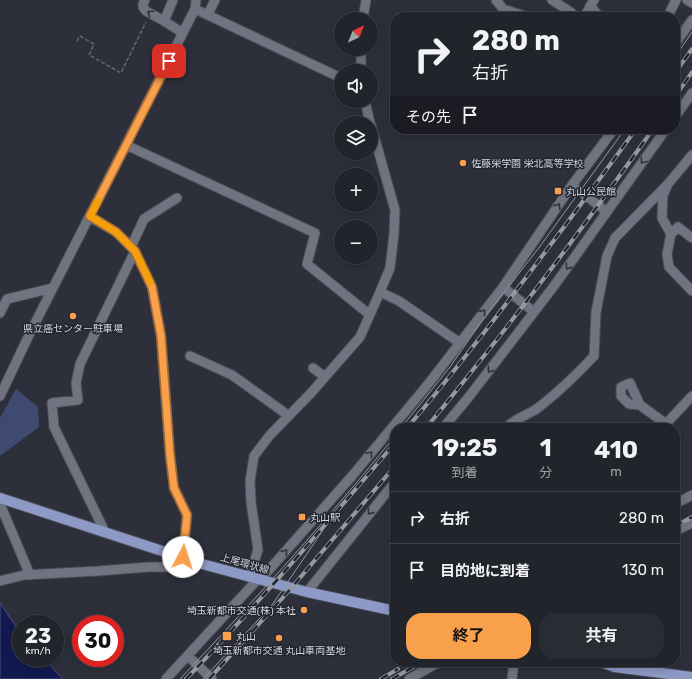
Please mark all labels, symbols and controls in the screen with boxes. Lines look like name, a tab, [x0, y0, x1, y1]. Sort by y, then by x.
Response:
one-way arrow	[147, 10, 154, 17]
north arrow	[334, 12, 378, 56]
map controls	[334, 12, 378, 264]
text: 280 m	[472, 24, 560, 57]
icon: right	[406, 28, 458, 80]
pin	[152, 44, 186, 78]
icon: arrive	[158, 50, 180, 72]
text: 右折	[472, 62, 508, 84]
button: sound	[334, 64, 378, 108]
icon: arrive	[459, 104, 481, 126]
text: その先	[406, 108, 451, 126]
button: layers	[334, 116, 378, 160]
one-way arrow	[641, 156, 648, 163]
marker: 佐藤栄学園 栄北高等学校	[458, 158, 468, 168]
place label: 佐藤栄学園 栄北高等学校	[471, 158, 583, 170]
button: +	[334, 168, 378, 212]
marker: 丸山公民館	[553, 186, 563, 196]
place label: 丸山公民館	[566, 186, 616, 198]
one-way arrow	[554, 203, 561, 210]
button: −	[334, 220, 378, 264]
one-way arrow	[566, 262, 573, 269]
one-way arrow	[479, 309, 486, 316]
marker: 県立癌センター駐車場	[68, 311, 78, 321]
place label: 県立癌センター駐車場	[23, 323, 123, 335]
one-way arrow	[487, 366, 494, 373]
text: 19:25	[432, 434, 497, 462]
text: 1	[540, 434, 552, 462]
text: 410	[594, 436, 638, 464]
one-way arrow	[366, 451, 373, 458]
text: m	[610, 464, 622, 479]
text: 到着	[452, 465, 478, 480]
text: 分	[539, 465, 552, 480]
icon: right	[406, 507, 428, 529]
one-way arrow	[368, 508, 375, 515]
text: 280 m	[619, 509, 664, 527]
text: 右折	[440, 510, 470, 528]
marker: 丸山駅	[297, 512, 307, 522]
place label: 丸山駅	[310, 512, 341, 524]
position arrow	[162, 536, 204, 578]
one-way arrow	[280, 549, 287, 556]
street label: 上尾環状線	[219, 551, 270, 577]
icon: arrive	[406, 559, 428, 581]
text: 130 m	[622, 561, 664, 579]
text: 目的地に到着	[440, 562, 530, 580]
place label: 埼玉新都市交通(株) 本社	[187, 605, 296, 617]
marker: 埼玉新都市交通(株) 本社	[299, 605, 309, 615]
button: 終了	[406, 613, 531, 659]
button: 共有	[539, 613, 664, 659]
speed limit sign: 30	[72, 615, 124, 667]
text: 23	[25, 624, 51, 648]
marker: 丸山	[221, 630, 233, 642]
place label: 丸山	[236, 631, 256, 643]
marker: 埼玉新都市交通 丸山車両基地	[274, 633, 284, 643]
text: km/h	[26, 645, 50, 657]
place label: 埼玉新都市交通 丸山車両基地	[213, 645, 346, 657]

